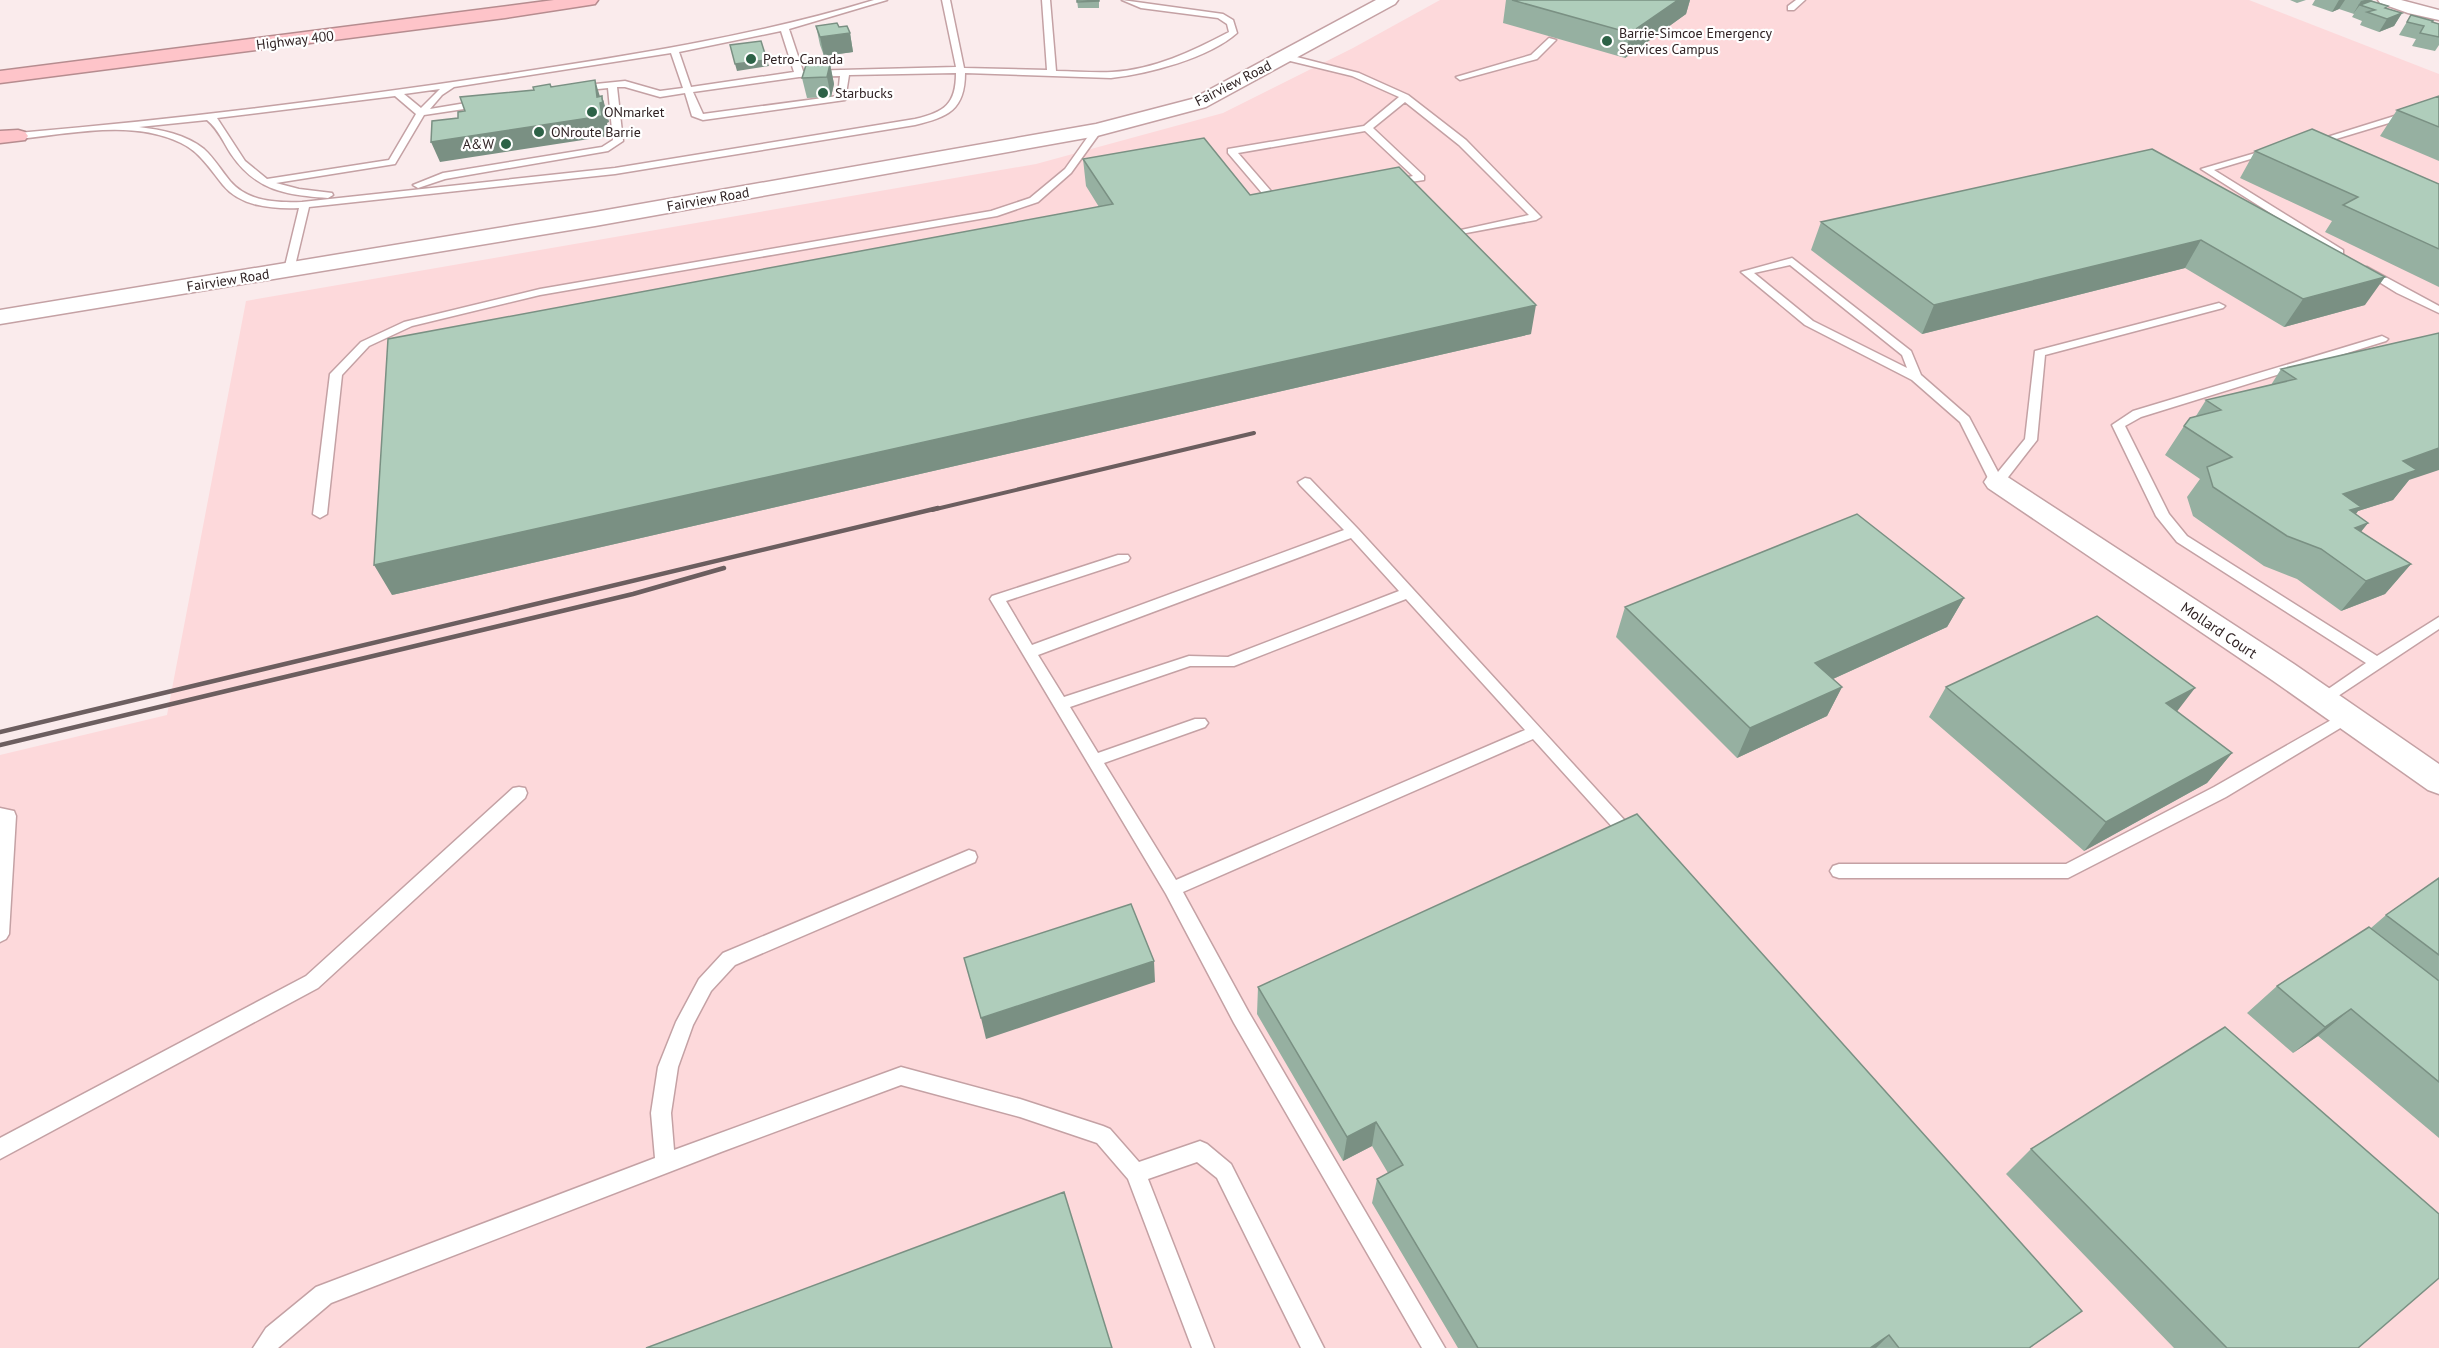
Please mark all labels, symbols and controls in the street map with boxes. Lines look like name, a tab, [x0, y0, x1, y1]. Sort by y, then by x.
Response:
place label: Barrie-Simcoe Emergency Services Campus	[1619, 24, 1773, 58]
street label: Highway 400	[255, 26, 335, 54]
marker: Barrie-Simcoe Emergency Services Campus	[1600, 34, 1614, 48]
place label: Petro-Canada	[763, 50, 843, 68]
marker: Petro-Canada	[744, 52, 758, 66]
street label: Fairview Road	[1192, 56, 1274, 110]
place label: Starbucks	[835, 84, 893, 102]
marker: Starbucks	[816, 86, 830, 100]
place label: ONmarket	[604, 103, 665, 121]
marker: ONmarket	[585, 105, 599, 119]
place label: ONroute Barrie	[551, 123, 641, 141]
marker: ONroute Barrie	[532, 125, 546, 139]
place label: A&W	[463, 135, 494, 153]
marker: A&W	[499, 137, 513, 151]
street label: Fairview Road	[665, 183, 751, 215]
street label: Fairview Road	[185, 265, 271, 295]
street label: Mollard Court	[2177, 597, 2261, 663]

